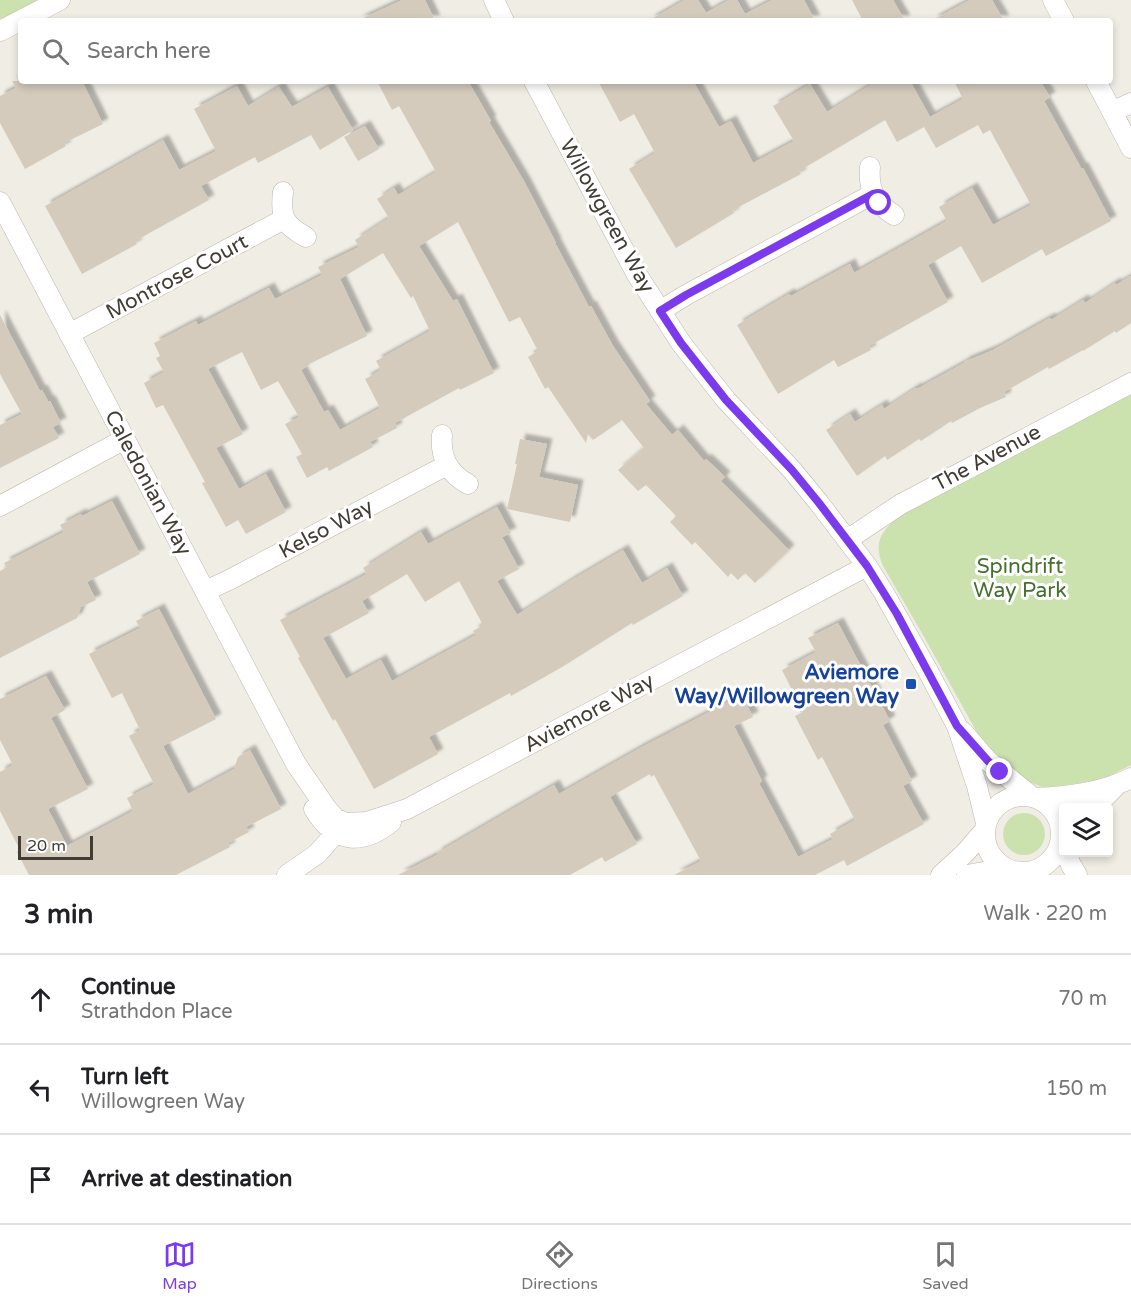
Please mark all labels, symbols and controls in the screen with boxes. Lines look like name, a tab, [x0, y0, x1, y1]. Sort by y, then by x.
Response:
search box	[18, 18, 1113, 84]
icon: search	[39, 35, 72, 68]
text: Search here	[87, 38, 211, 64]
street label: Willowgreen Way	[554, 135, 660, 297]
route start	[865, 189, 891, 215]
street label: Montrose Court	[102, 229, 252, 325]
street label: Caledonian Way	[99, 406, 197, 560]
street label: The Avenue	[929, 419, 1045, 497]
street label: Kelso Way	[275, 494, 377, 564]
park label: Spindrift Way Park	[973, 554, 1067, 603]
place label: Aviemore Way/Willowgreen Way	[675, 660, 900, 709]
street label: Aviemore Way	[520, 668, 658, 758]
marker: Aviemore Way/Willowgreen Way	[904, 677, 918, 691]
route end	[986, 758, 1012, 784]
map controls	[1059, 803, 1113, 857]
button: layers	[1059, 803, 1113, 857]
scale bar	[18, 833, 93, 860]
text: 20 m	[27, 836, 66, 856]
text: 3 min	[24, 899, 93, 930]
text: Walk · 220 m	[984, 902, 1107, 926]
text: Continue	[81, 974, 176, 1000]
icon: ahead	[24, 983, 57, 1016]
text: 70 m	[1058, 987, 1107, 1011]
text: Strathdon Place	[81, 1000, 233, 1024]
text: Turn left	[81, 1064, 169, 1090]
icon: left	[24, 1073, 57, 1106]
text: 150 m	[1046, 1077, 1107, 1101]
text: Willowgreen Way	[81, 1090, 245, 1114]
icon: arrive	[24, 1163, 57, 1196]
text: Arrive at destination	[81, 1166, 292, 1192]
tab: Map	[162, 1238, 197, 1294]
tab: Directions	[521, 1238, 598, 1294]
tab: Saved	[922, 1238, 969, 1294]

